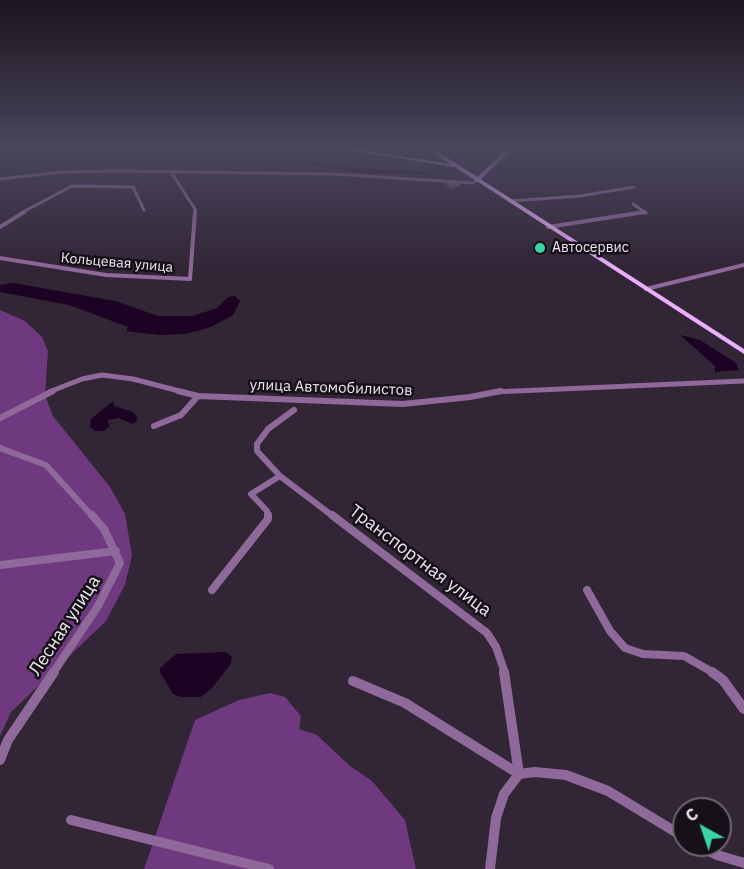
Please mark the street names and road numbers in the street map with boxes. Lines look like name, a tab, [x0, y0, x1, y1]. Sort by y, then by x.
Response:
street label: Кольцевая улица	[60, 250, 174, 276]
street label: улица Автомобилистов	[249, 376, 413, 400]
street label: Транспортная улица	[345, 501, 495, 621]
street label: Лесная улица	[25, 572, 105, 680]

